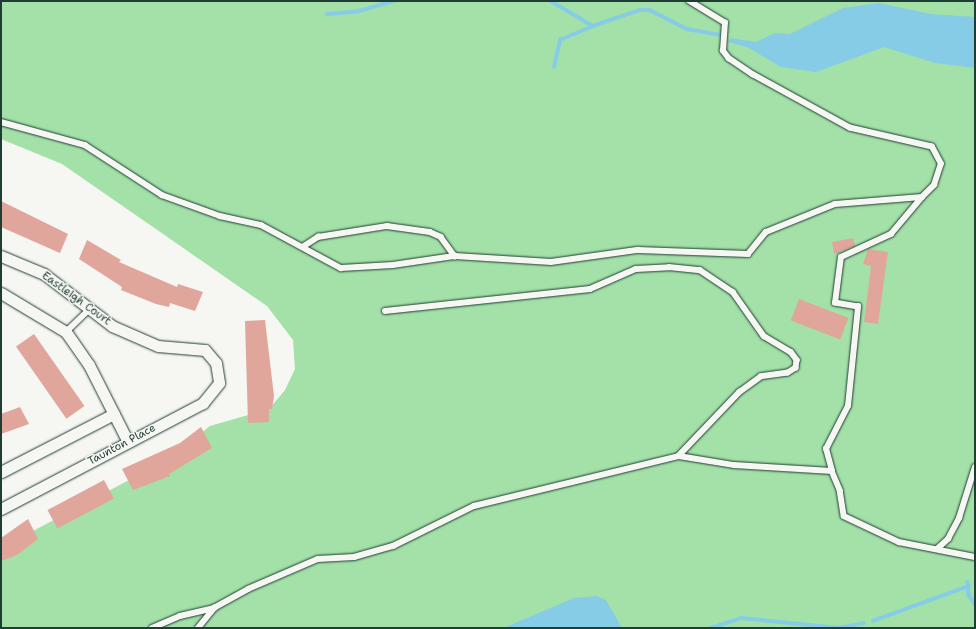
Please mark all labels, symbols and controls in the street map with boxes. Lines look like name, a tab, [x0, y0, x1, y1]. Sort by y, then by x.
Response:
street label: Eastleigh Court	[39, 270, 113, 328]
street label: Taunton Place	[86, 422, 158, 468]

